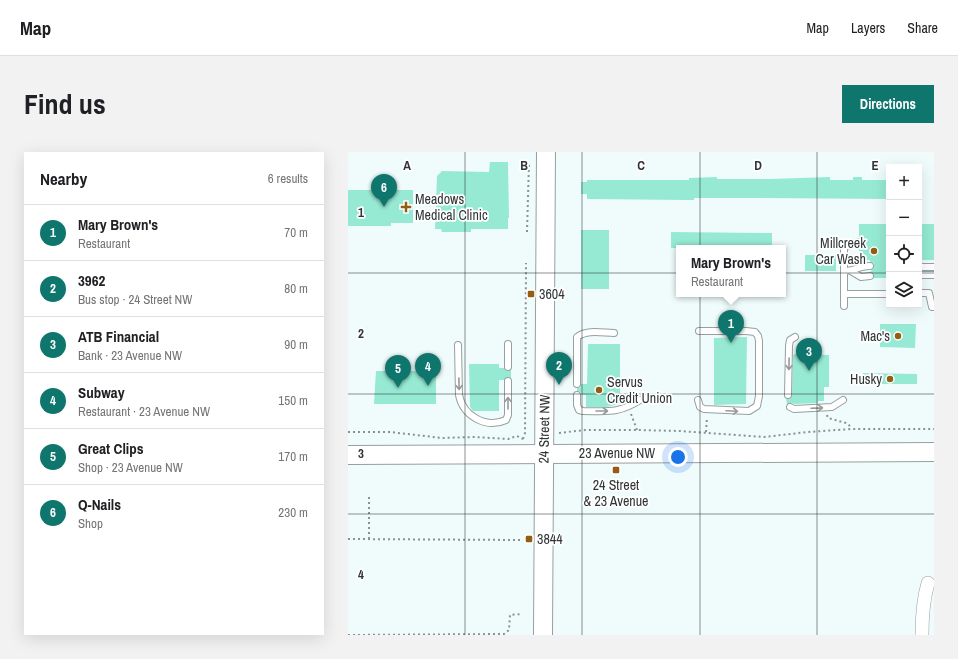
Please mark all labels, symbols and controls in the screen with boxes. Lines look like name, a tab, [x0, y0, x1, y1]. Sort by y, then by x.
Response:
text: Map	[20, 15, 51, 41]
text: Map	[807, 19, 829, 37]
text: Layers	[851, 19, 885, 37]
text: Share	[907, 19, 938, 37]
text: Find us	[24, 85, 106, 123]
button: Directions	[842, 85, 934, 123]
text: A	[403, 157, 411, 174]
text: B	[520, 157, 528, 174]
text: C	[637, 157, 645, 174]
text: D	[754, 157, 762, 174]
text: E	[871, 157, 879, 174]
map controls	[886, 164, 922, 308]
button: +	[886, 164, 922, 200]
text: Nearby	[40, 167, 87, 190]
text: 6 results	[268, 170, 308, 187]
pin: 6	[371, 174, 397, 207]
place label: Meadows Medical Clinic	[415, 190, 488, 224]
button: −	[886, 200, 922, 236]
marker: Meadows Medical Clinic	[400, 201, 412, 213]
text: 1	[358, 204, 364, 221]
text: Mary Brown's	[78, 214, 158, 235]
text: 1	[50, 224, 56, 241]
text: 70 m	[284, 224, 308, 241]
place label: Millcreek Car Wash	[815, 234, 866, 268]
text: Restaurant	[78, 235, 130, 252]
button: locate	[886, 236, 922, 272]
popup	[676, 245, 786, 297]
marker: Millcreek Car Wash	[869, 246, 879, 256]
text: Mary Brown's	[691, 252, 771, 273]
text: 3962	[78, 270, 105, 291]
button: layers	[886, 272, 922, 308]
text: Restaurant	[691, 273, 743, 290]
text: 2	[50, 280, 56, 297]
text: 80 m	[284, 280, 308, 297]
place label: 3604	[539, 285, 565, 303]
marker: 3604	[526, 289, 536, 299]
text: Bus stop · 24 Street NW	[78, 291, 192, 308]
pin: 1	[718, 310, 744, 343]
text: 2	[358, 325, 364, 342]
text: ATB Financial	[78, 326, 159, 347]
place label: Mac's	[860, 327, 890, 345]
marker: Mac's	[893, 331, 903, 341]
text: 3	[50, 336, 56, 353]
text: 90 m	[284, 336, 308, 353]
pin: 3	[796, 338, 822, 371]
text: Bank · 23 Avenue NW	[78, 347, 182, 364]
pin: 2	[546, 352, 572, 385]
pin: 4	[415, 353, 441, 386]
pin: 5	[385, 355, 411, 388]
one-way arrow	[785, 357, 793, 370]
place label: Husky	[850, 370, 882, 388]
place label: Servus Credit Union	[607, 373, 672, 407]
marker: Husky	[885, 374, 895, 384]
one-way arrow	[455, 377, 463, 390]
text: Subway	[78, 382, 125, 403]
marker: Servus Credit Union	[594, 385, 604, 395]
text: 4	[50, 392, 56, 409]
text: 150 m	[278, 392, 308, 409]
street label: 24 Street NW	[534, 394, 554, 464]
one-way arrow	[504, 397, 512, 410]
text: Restaurant · 23 Avenue NW	[78, 403, 210, 420]
one-way arrow	[810, 404, 823, 412]
one-way arrow	[595, 407, 608, 415]
one-way arrow	[725, 407, 738, 414]
text: Great Clips	[78, 438, 144, 459]
street label: 23 Avenue NW	[579, 444, 655, 462]
text: 3	[358, 445, 364, 462]
your location	[668, 447, 688, 467]
text: 5	[50, 448, 56, 465]
text: 170 m	[278, 448, 308, 465]
text: Shop · 23 Avenue NW	[78, 459, 183, 476]
marker: 24 Street & 23 Avenue	[611, 465, 621, 475]
place label: 24 Street & 23 Avenue	[584, 476, 648, 510]
text: Q-Nails	[78, 494, 121, 515]
text: 6	[50, 504, 56, 521]
text: 230 m	[278, 504, 308, 521]
text: Shop	[78, 515, 103, 532]
place label: 3844	[537, 530, 563, 548]
marker: 3844	[524, 534, 534, 544]
text: 4	[358, 566, 364, 583]

